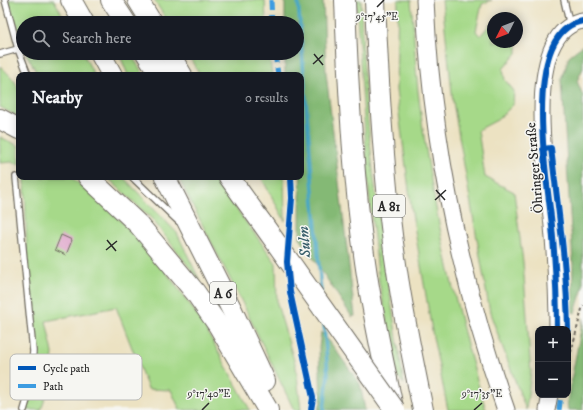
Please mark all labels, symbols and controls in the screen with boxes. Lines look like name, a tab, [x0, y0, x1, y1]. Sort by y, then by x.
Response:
text: 9°17'45"E	[355, 11, 398, 23]
north arrow	[487, 12, 523, 48]
search box	[16, 16, 304, 60]
icon: search	[30, 27, 52, 49]
text: Search here	[62, 29, 131, 48]
text: Nearby	[32, 87, 82, 109]
text: 0 results	[245, 90, 288, 106]
street label: Öhringer Straße	[522, 121, 548, 214]
road number: A 81	[373, 195, 405, 217]
water label: Sulm	[294, 225, 315, 259]
road number: A 6	[210, 282, 236, 304]
map controls	[535, 326, 571, 398]
button: +	[535, 326, 571, 362]
legend	[10, 354, 142, 400]
text: Cycle path	[43, 362, 90, 376]
button: −	[535, 362, 571, 398]
text: Path	[43, 380, 64, 394]
text: 9°17'40"E	[187, 388, 230, 400]
text: 9°17'35"E	[461, 388, 502, 400]

